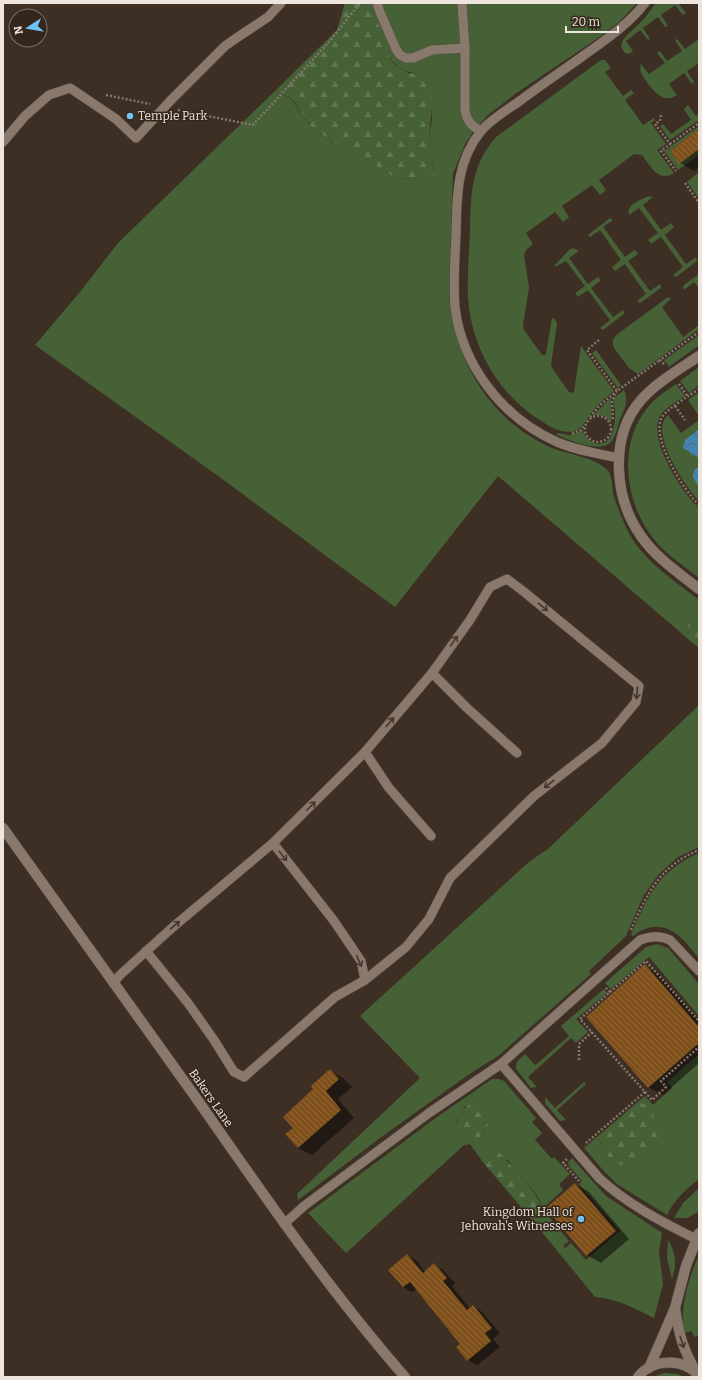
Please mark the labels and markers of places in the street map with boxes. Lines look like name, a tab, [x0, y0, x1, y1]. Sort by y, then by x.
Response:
place label: Temple Park	[138, 109, 208, 123]
marker: Temple Park	[125, 111, 135, 121]
place label: Kingdom Hall of Jehovah's Witnesses	[460, 1205, 574, 1233]
marker: Kingdom Hall of Jehovah's Witnesses	[576, 1214, 586, 1224]

